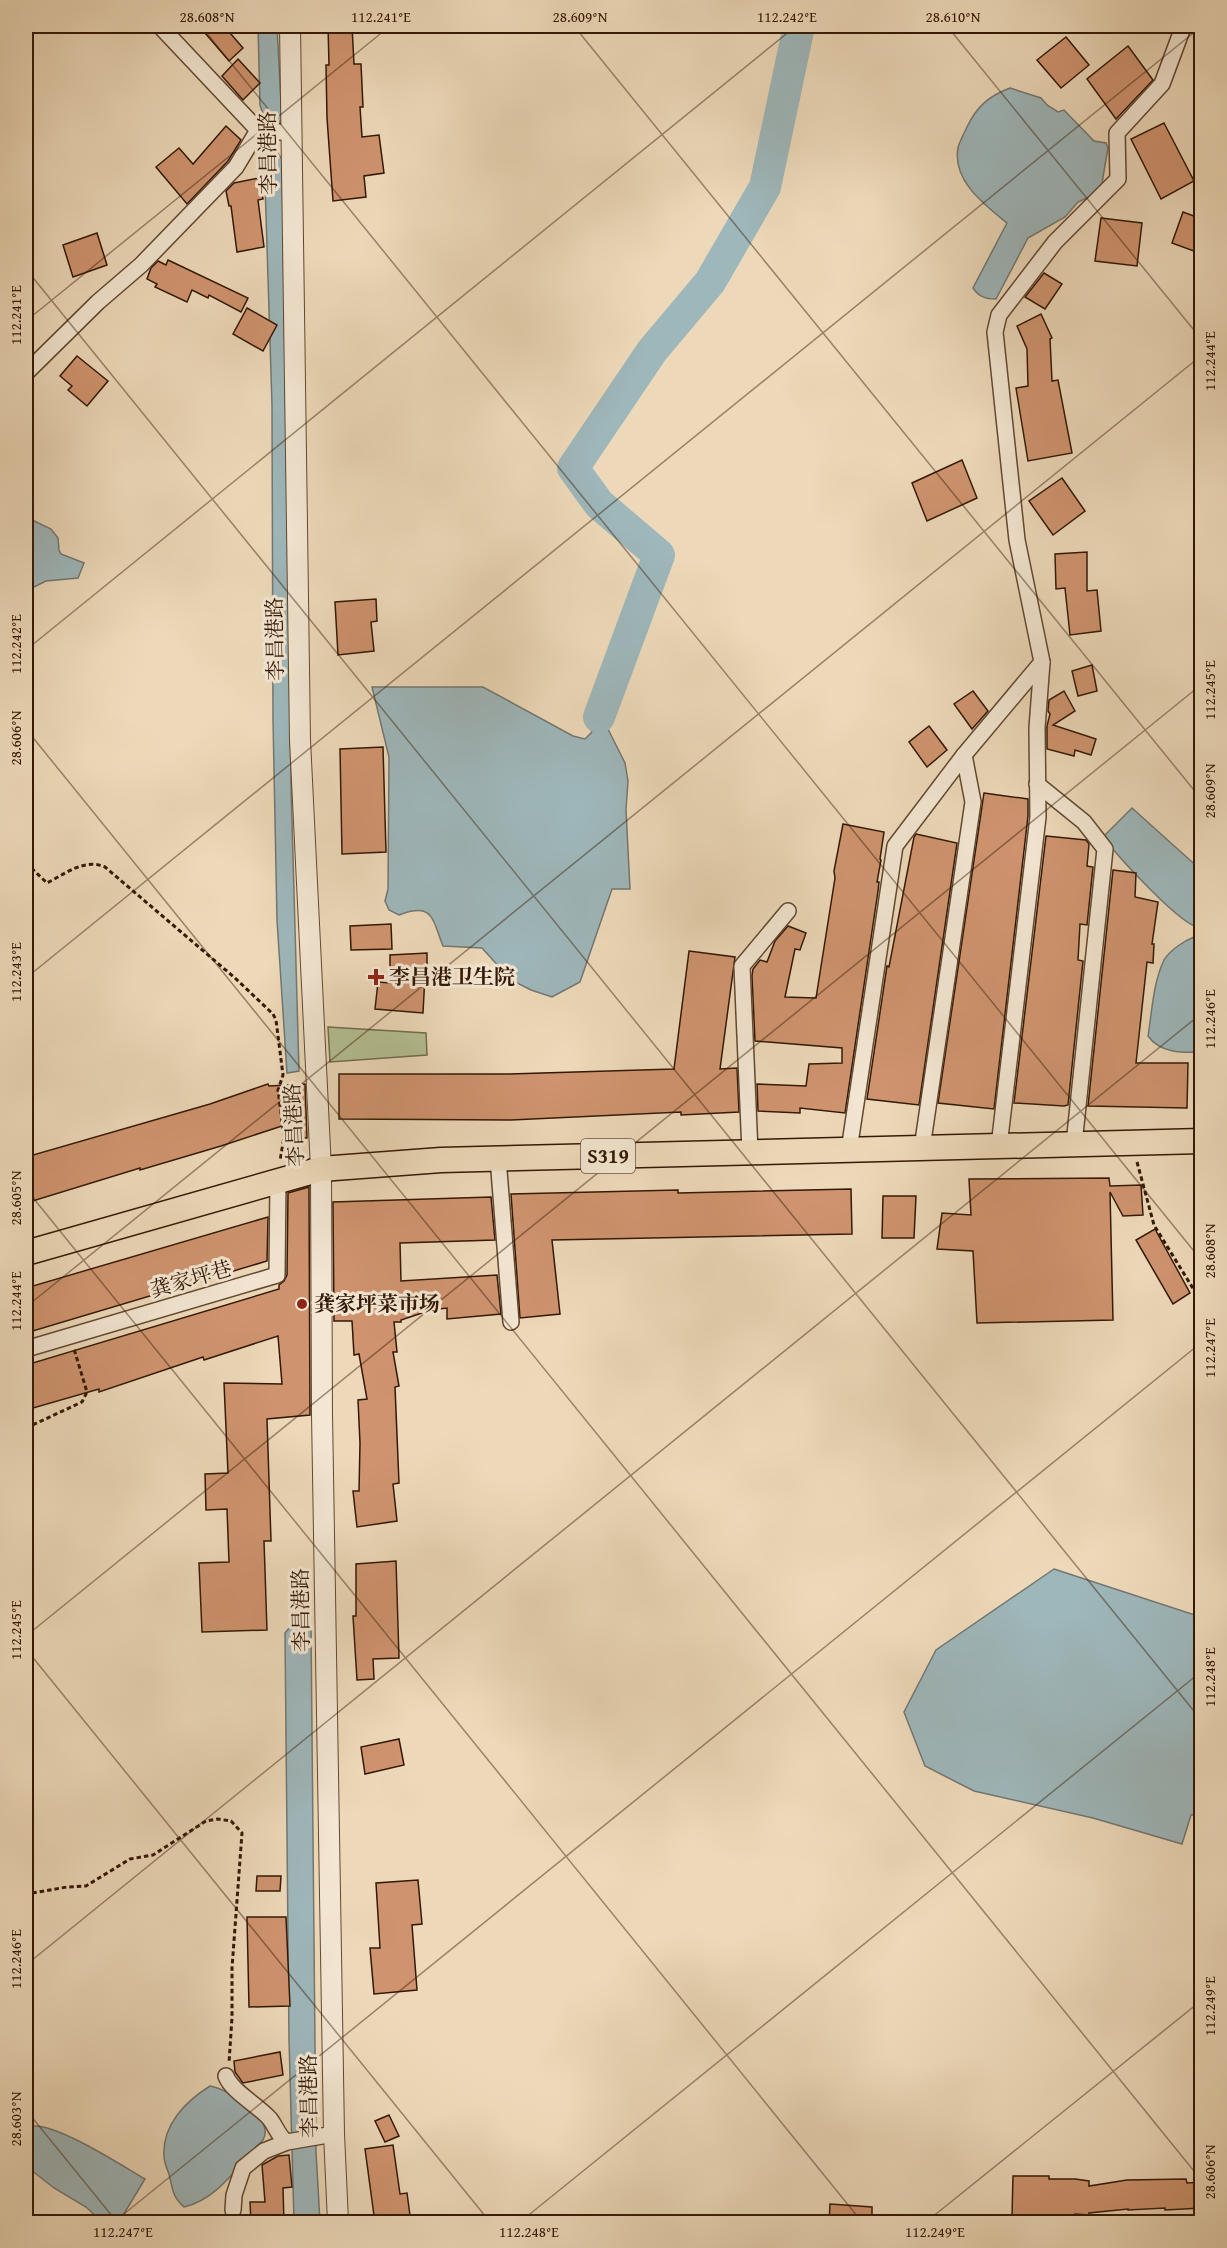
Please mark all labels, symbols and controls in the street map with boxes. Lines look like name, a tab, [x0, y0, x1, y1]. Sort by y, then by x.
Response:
text: 28.608°N	[180, 6, 235, 27]
text: 112.241°E	[351, 6, 411, 27]
text: 28.609°N	[553, 6, 608, 27]
text: 112.242°E	[757, 6, 817, 27]
text: 28.610°N	[926, 6, 981, 27]
street label: 李昌港路	[251, 111, 284, 195]
text: 112.241°E	[5, 285, 26, 345]
text: 112.244°E	[1199, 331, 1220, 391]
street label: 李昌港路	[258, 597, 291, 681]
text: 112.242°E	[5, 614, 26, 674]
text: 112.245°E	[1199, 660, 1220, 720]
text: 28.606°N	[5, 710, 26, 765]
text: 28.609°N	[1199, 763, 1220, 818]
text: 112.243°E	[5, 942, 26, 1002]
place label: 李昌港卫生院	[389, 961, 515, 992]
marker: 李昌港卫生院	[367, 968, 385, 986]
text: 112.246°E	[1199, 989, 1220, 1049]
street label: 李昌港路	[276, 1082, 311, 1168]
road number: S319	[581, 1139, 635, 1173]
text: 28.605°N	[5, 1170, 26, 1225]
text: 28.608°N	[1199, 1223, 1220, 1278]
street label: 龚家坪巷	[146, 1252, 236, 1305]
text: 112.244°E	[5, 1271, 26, 1331]
place label: 龚家坪菜市场	[314, 1288, 440, 1319]
marker: 龚家坪菜市场	[295, 1297, 309, 1311]
text: 112.247°E	[1199, 1318, 1220, 1378]
street label: 李昌港路	[284, 1568, 317, 1652]
text: 112.245°E	[5, 1600, 26, 1660]
text: 112.248°E	[1199, 1647, 1220, 1707]
text: 112.246°E	[5, 1929, 26, 1989]
text: 112.249°E	[1199, 1976, 1220, 2036]
street label: 李昌港路	[292, 2054, 325, 2138]
text: 28.603°N	[5, 2091, 26, 2146]
text: 28.606°N	[1199, 2144, 1220, 2199]
text: 112.247°E	[93, 2221, 153, 2242]
text: 112.248°E	[499, 2221, 559, 2242]
text: 112.249°E	[905, 2221, 965, 2242]

